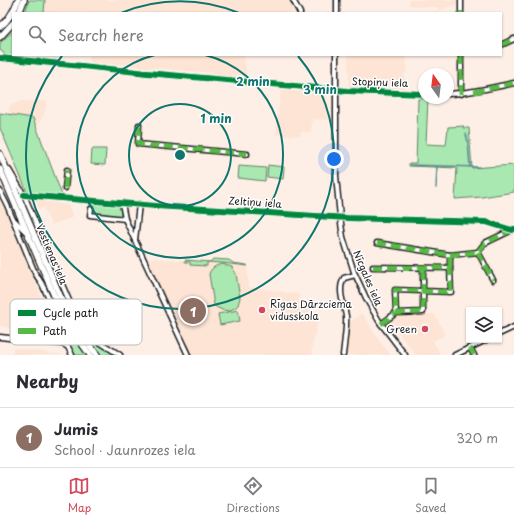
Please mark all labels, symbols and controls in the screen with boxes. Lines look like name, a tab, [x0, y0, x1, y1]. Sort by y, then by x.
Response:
search box	[12, 12, 502, 56]
icon: search	[26, 23, 48, 45]
text: Search here	[58, 23, 144, 46]
north arrow	[418, 68, 454, 104]
text: 2 min	[236, 72, 270, 90]
street label: Stopiņu iela	[352, 73, 409, 90]
text: 3 min	[303, 80, 337, 98]
text: 1 min	[200, 109, 232, 127]
centre of rings	[173, 148, 187, 162]
your location	[324, 149, 344, 169]
street label: Zeltiņu iela	[228, 192, 283, 211]
street label: Vestienas iela	[33, 221, 72, 287]
street label: Nīcgales iela	[350, 248, 387, 309]
pin: 1	[180, 296, 206, 326]
place label: Rīgas Dārzciema vidusskola	[270, 296, 353, 323]
legend	[10, 299, 142, 345]
text: Cycle path	[43, 304, 98, 321]
marker: Rīgas Dārzciema vidusskola	[257, 305, 267, 315]
map controls	[466, 307, 502, 343]
button: layers	[466, 307, 502, 343]
place label: Green	[386, 321, 417, 336]
text: Path	[43, 322, 67, 339]
marker: Green	[420, 324, 430, 334]
text: Nearby	[16, 368, 78, 394]
text: Jumis	[54, 417, 98, 440]
text: 1	[26, 428, 32, 447]
text: 320 m	[456, 428, 498, 447]
text: School · Jaunrozes iela	[54, 440, 196, 459]
tab: Map	[68, 475, 91, 516]
tab: Directions	[226, 475, 280, 516]
tab: Saved	[415, 475, 446, 516]

